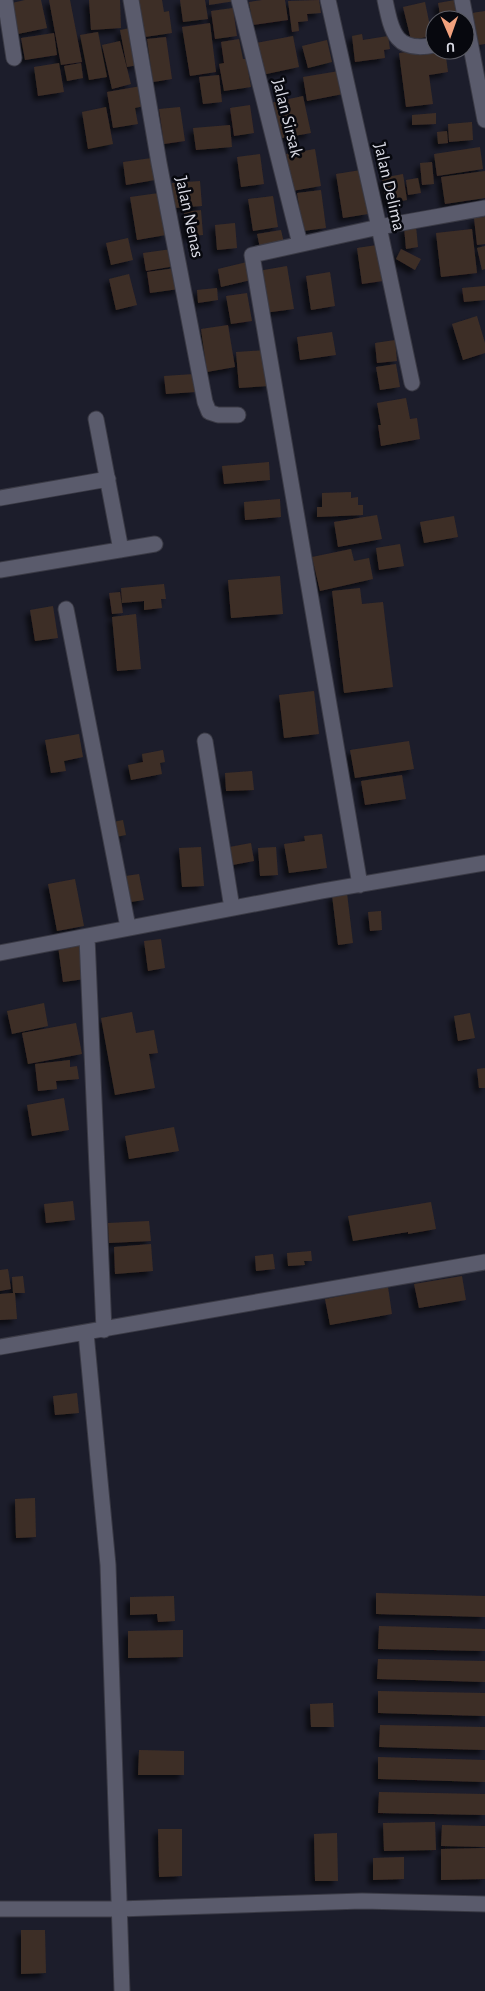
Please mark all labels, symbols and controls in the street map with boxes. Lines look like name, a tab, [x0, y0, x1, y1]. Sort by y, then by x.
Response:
north arrow	[425, 10, 475, 60]
text: U	[446, 40, 455, 54]
street label: Jalan Sirsak	[269, 77, 306, 160]
street label: Jalan Delima	[370, 141, 408, 233]
street label: Jalan Nenas	[172, 175, 206, 259]

